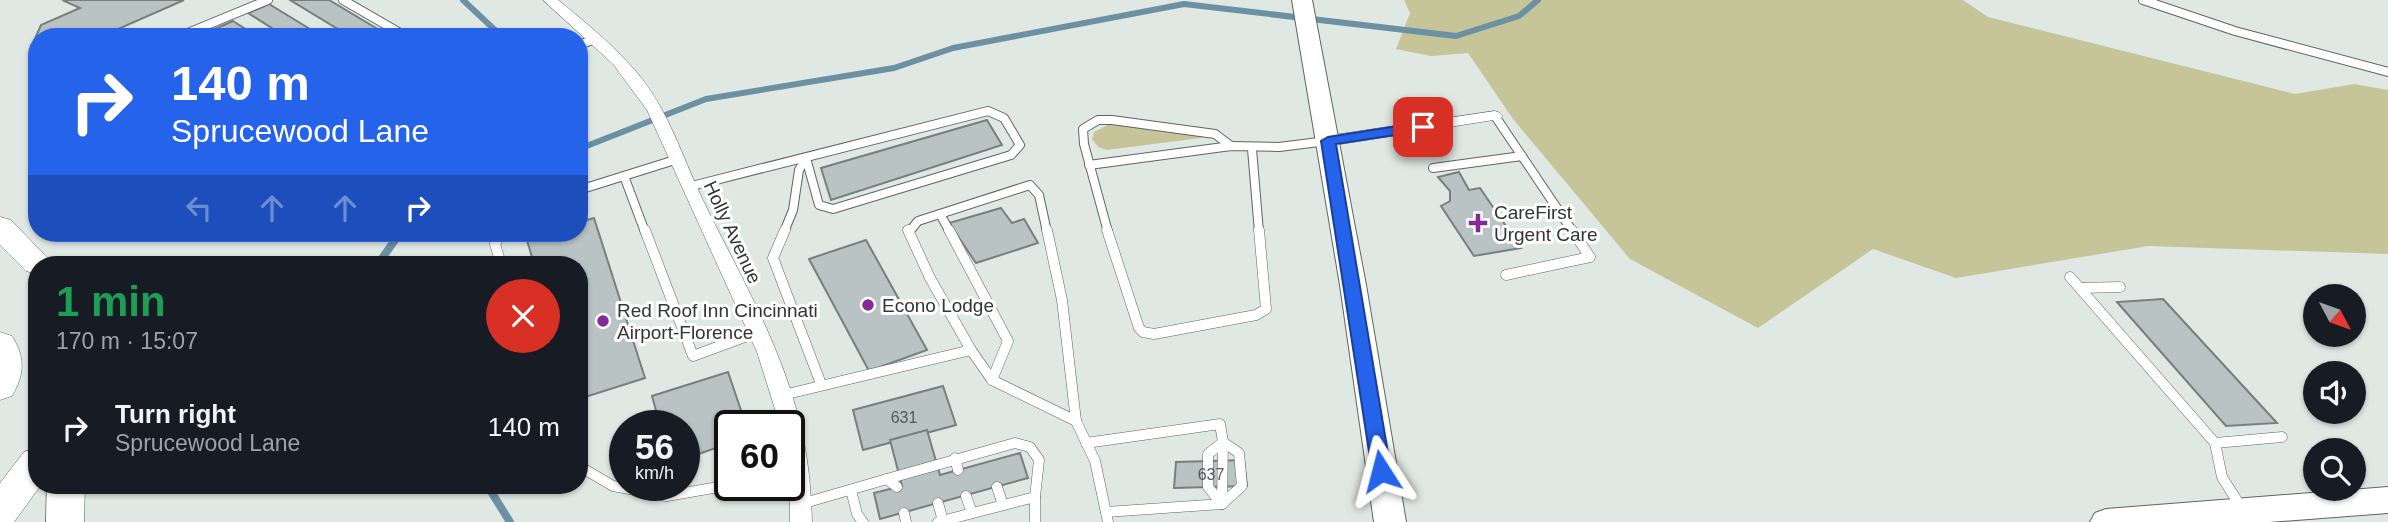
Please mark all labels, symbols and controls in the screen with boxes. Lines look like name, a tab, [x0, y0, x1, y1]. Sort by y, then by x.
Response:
icon: right	[56, 56, 147, 147]
text: 140 m	[171, 56, 310, 110]
pin	[1393, 97, 1453, 157]
icon: arrive	[1404, 108, 1442, 146]
text: Sprucewood Lane	[171, 113, 429, 149]
street label: Holly Avenue	[700, 178, 765, 287]
icon: left	[180, 189, 218, 227]
icon: ahead	[253, 189, 291, 227]
icon: ahead	[326, 189, 364, 227]
icon: right	[399, 189, 437, 227]
place label: CareFirst Urgent Care	[1494, 202, 1598, 245]
marker: CareFirst Urgent Care	[1468, 213, 1488, 233]
text: 1 min	[56, 278, 166, 325]
button: close	[486, 279, 560, 353]
north arrow	[2303, 284, 2366, 346]
map controls	[2303, 284, 2366, 501]
place label: Econo Lodge	[882, 295, 994, 316]
marker: Econo Lodge	[860, 297, 876, 313]
place label: Red Roof Inn Cincinnati Airport-Florence	[617, 300, 818, 343]
marker: Red Roof Inn Cincinnati Airport-Florence	[595, 313, 611, 329]
text: 170 m · 15:07	[56, 328, 198, 354]
button: sound	[2303, 361, 2366, 424]
text: Turn right	[115, 399, 236, 429]
icon: right	[56, 409, 94, 447]
house number: 631	[891, 409, 917, 426]
speed limit sign: 60	[714, 410, 805, 501]
text: 140 m	[488, 412, 560, 442]
text: 56	[635, 427, 674, 466]
text: Sprucewood Lane	[115, 430, 300, 456]
position arrow	[1344, 434, 1418, 508]
button: search	[2303, 438, 2366, 501]
text: km/h	[635, 463, 674, 483]
house number: 637	[1198, 466, 1224, 483]

